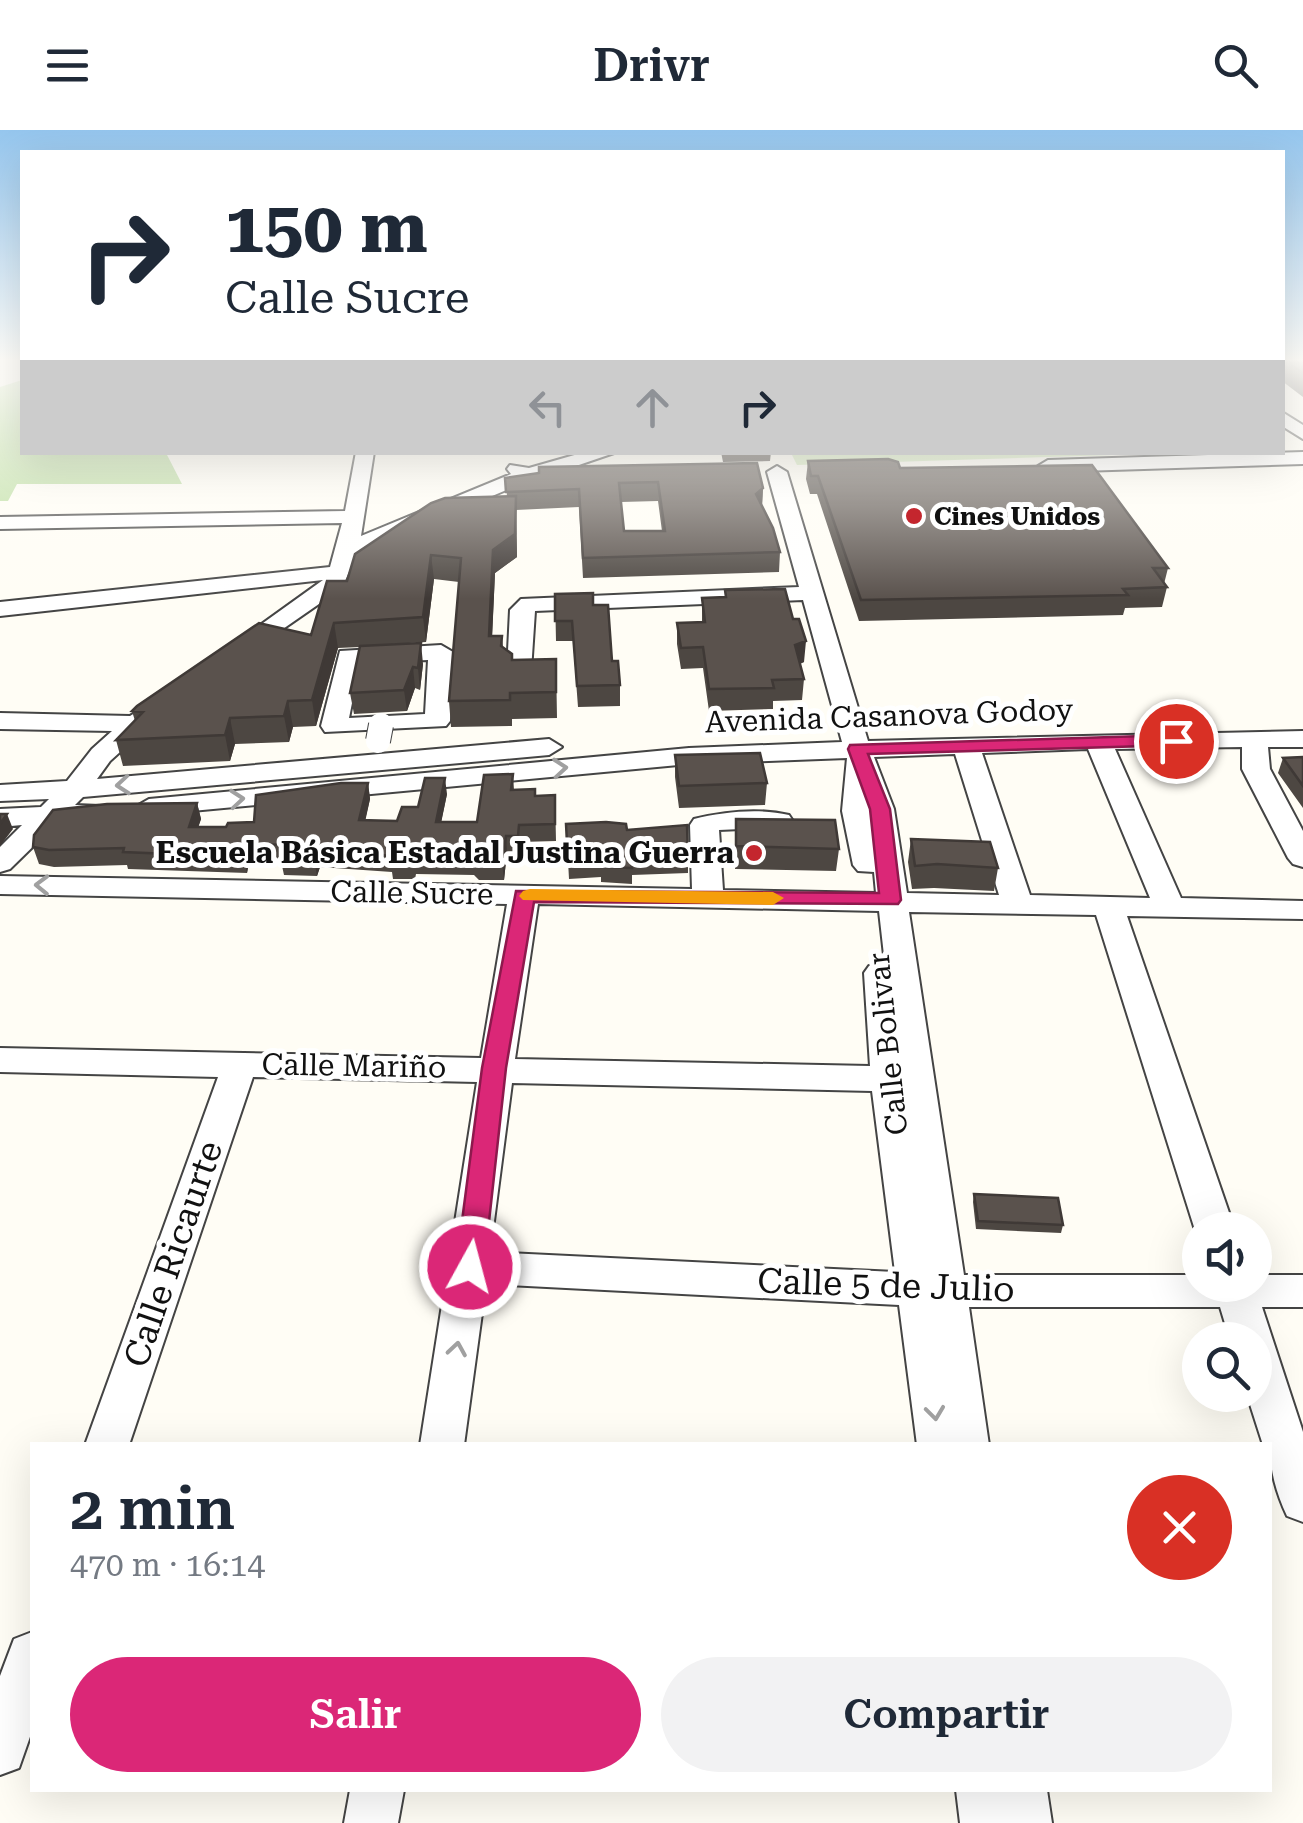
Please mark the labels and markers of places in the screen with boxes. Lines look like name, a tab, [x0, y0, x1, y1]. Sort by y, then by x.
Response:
place label: Cines Unidos	[934, 502, 1100, 531]
marker: Cines Unidos	[903, 505, 925, 527]
pin	[1134, 699, 1219, 784]
place label: Escuela Básica Estadal Justina Guerra	[156, 835, 734, 870]
marker: Escuela Básica Estadal Justina Guerra	[743, 842, 765, 864]

